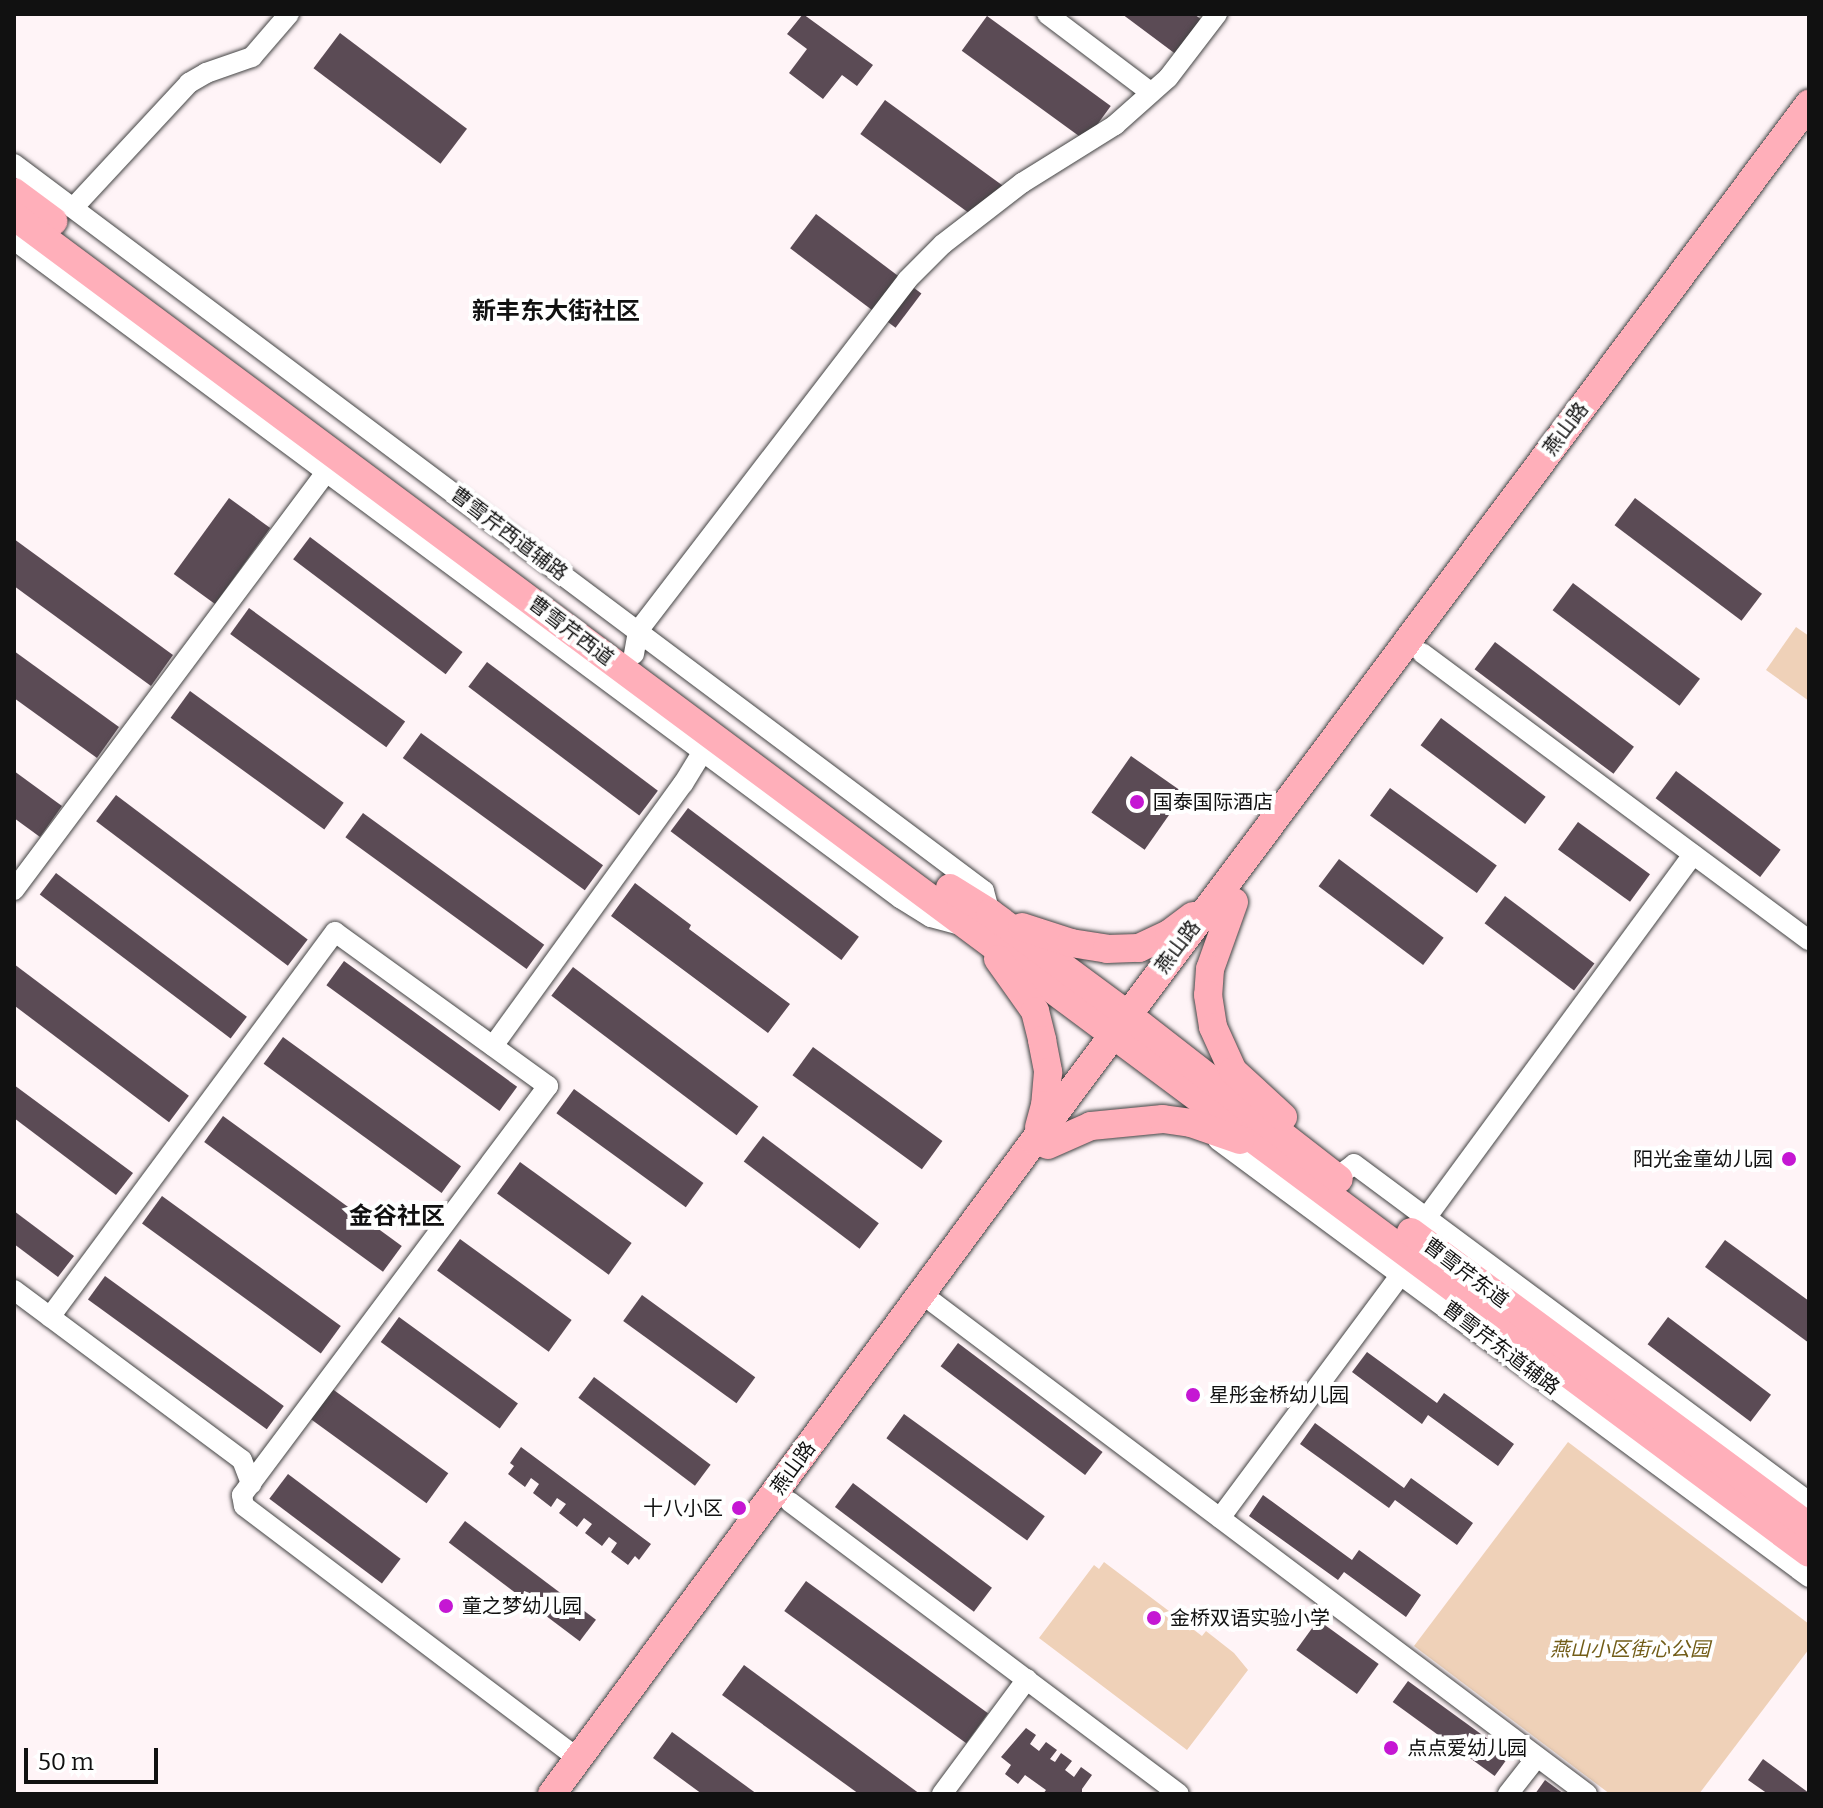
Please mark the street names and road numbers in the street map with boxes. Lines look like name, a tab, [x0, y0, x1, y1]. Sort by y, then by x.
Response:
street label: 燕山路	[1538, 398, 1594, 460]
street label: 曹雪芹西道辅路	[446, 482, 572, 586]
street label: 曹雪芹西道	[524, 591, 618, 671]
street label: 燕山路	[1150, 916, 1206, 978]
street label: 曹雪芹东道	[1419, 1233, 1513, 1313]
street label: 曹雪芹东道辅路	[1438, 1296, 1564, 1400]
street label: 燕山路	[766, 1437, 820, 1499]

